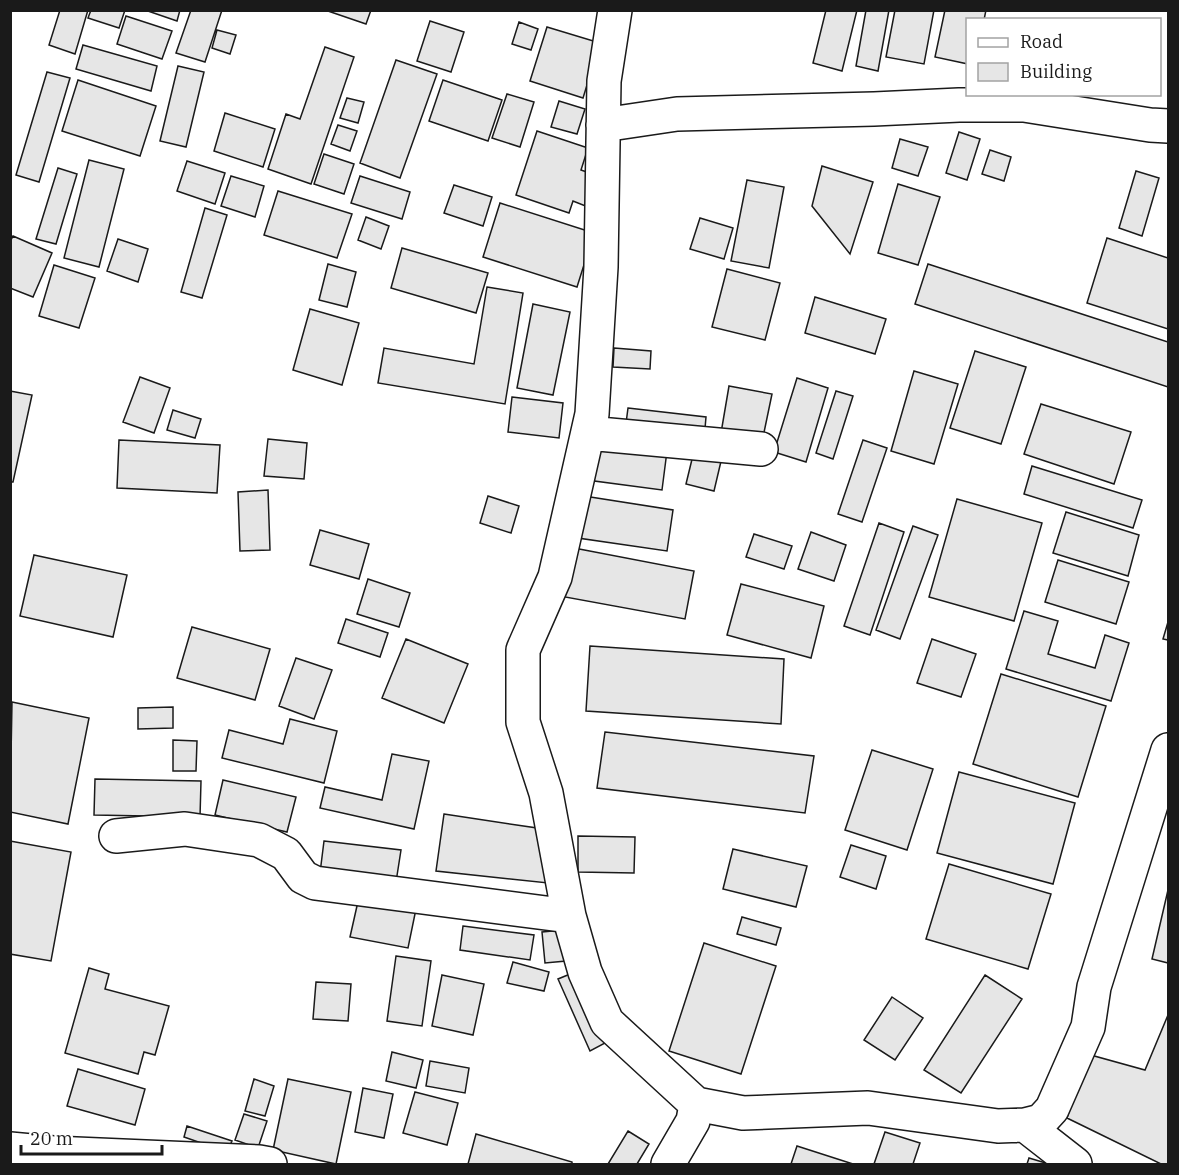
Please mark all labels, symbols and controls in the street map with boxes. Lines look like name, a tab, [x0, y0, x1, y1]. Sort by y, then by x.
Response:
legend	[966, 18, 1161, 96]
text: Road	[1020, 30, 1063, 53]
text: Building	[1020, 60, 1092, 83]
scale bar	[21, 1118, 162, 1156]
text: 20 m	[30, 1127, 73, 1150]

